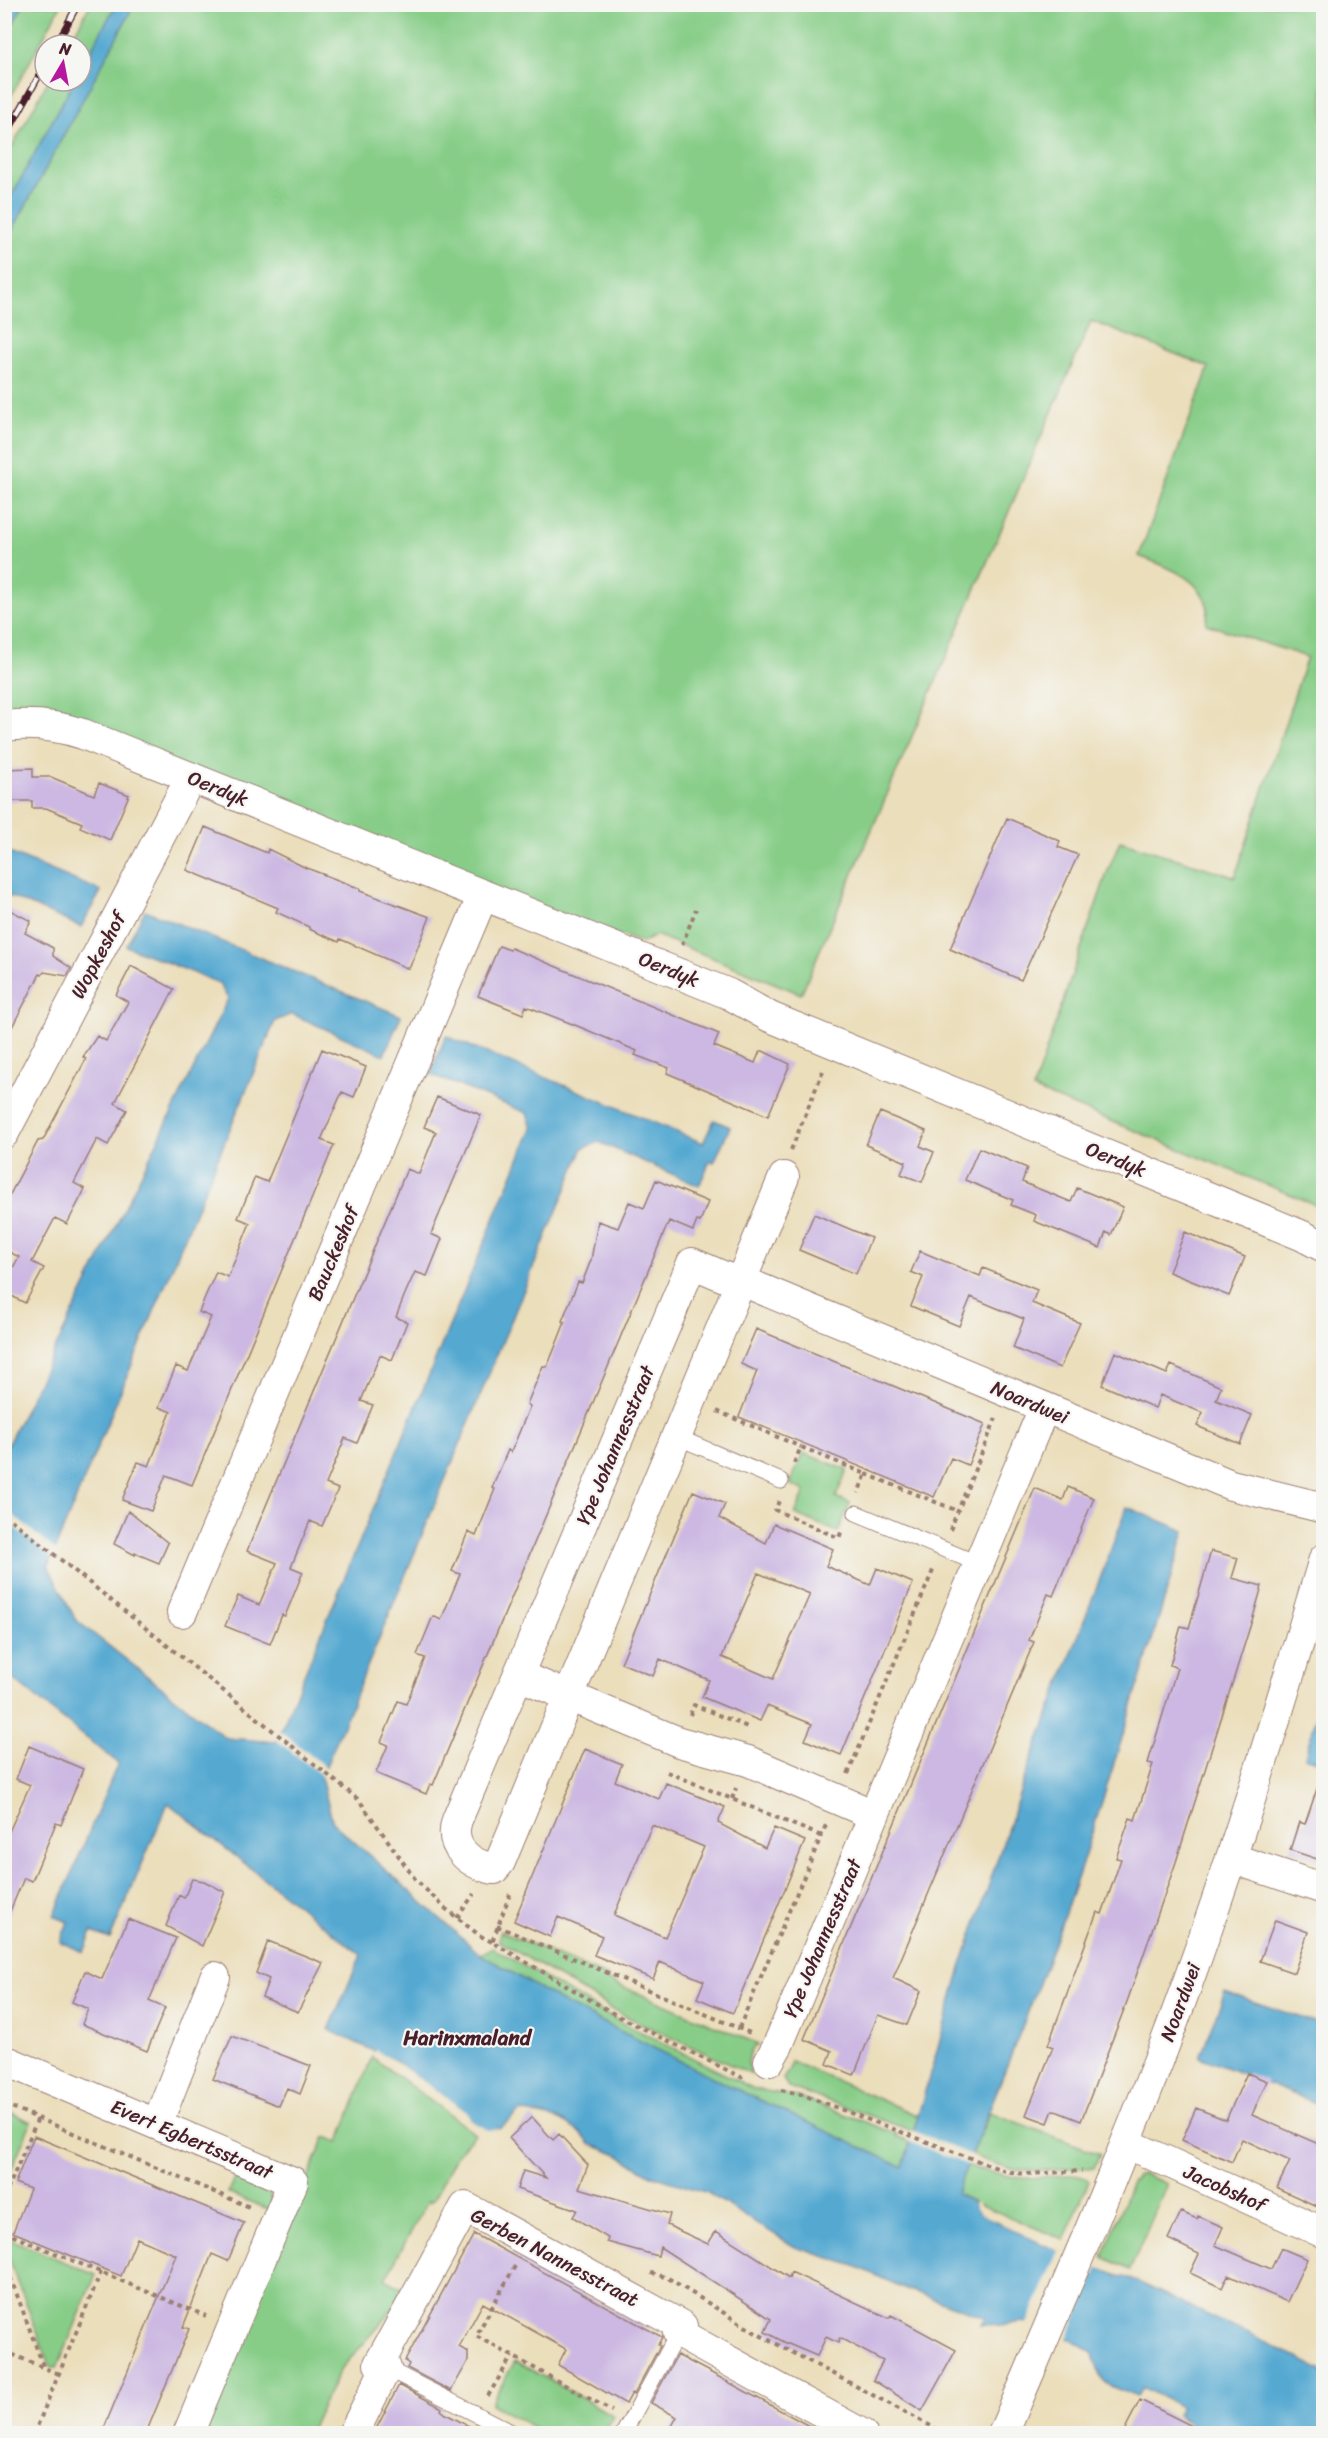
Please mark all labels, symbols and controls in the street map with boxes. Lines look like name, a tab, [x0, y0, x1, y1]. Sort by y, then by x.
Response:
north arrow	[33, 33, 93, 93]
text: N	[57, 33, 74, 64]
street label: Oerdyk	[182, 760, 254, 817]
street label: Wopkeshof	[61, 903, 137, 1005]
street label: Oerdyk	[633, 941, 705, 998]
street label: Oerdyk	[1080, 1131, 1152, 1188]
street label: Bauckeshof	[298, 1198, 370, 1307]
street label: Ype Johannesstraat	[566, 1359, 665, 1530]
street label: Noardwei	[985, 1370, 1076, 1435]
street label: Ype Johannesstraat	[773, 1852, 872, 2023]
street label: Noardwei	[1150, 1956, 1211, 2047]
district label: Harinxmaland	[402, 2019, 533, 2057]
street label: Evert Egbertsstraat	[105, 2089, 279, 2190]
street label: Jacobshof	[1177, 2154, 1274, 2223]
street label: Gerben Nannesstraat	[464, 2198, 646, 2317]

